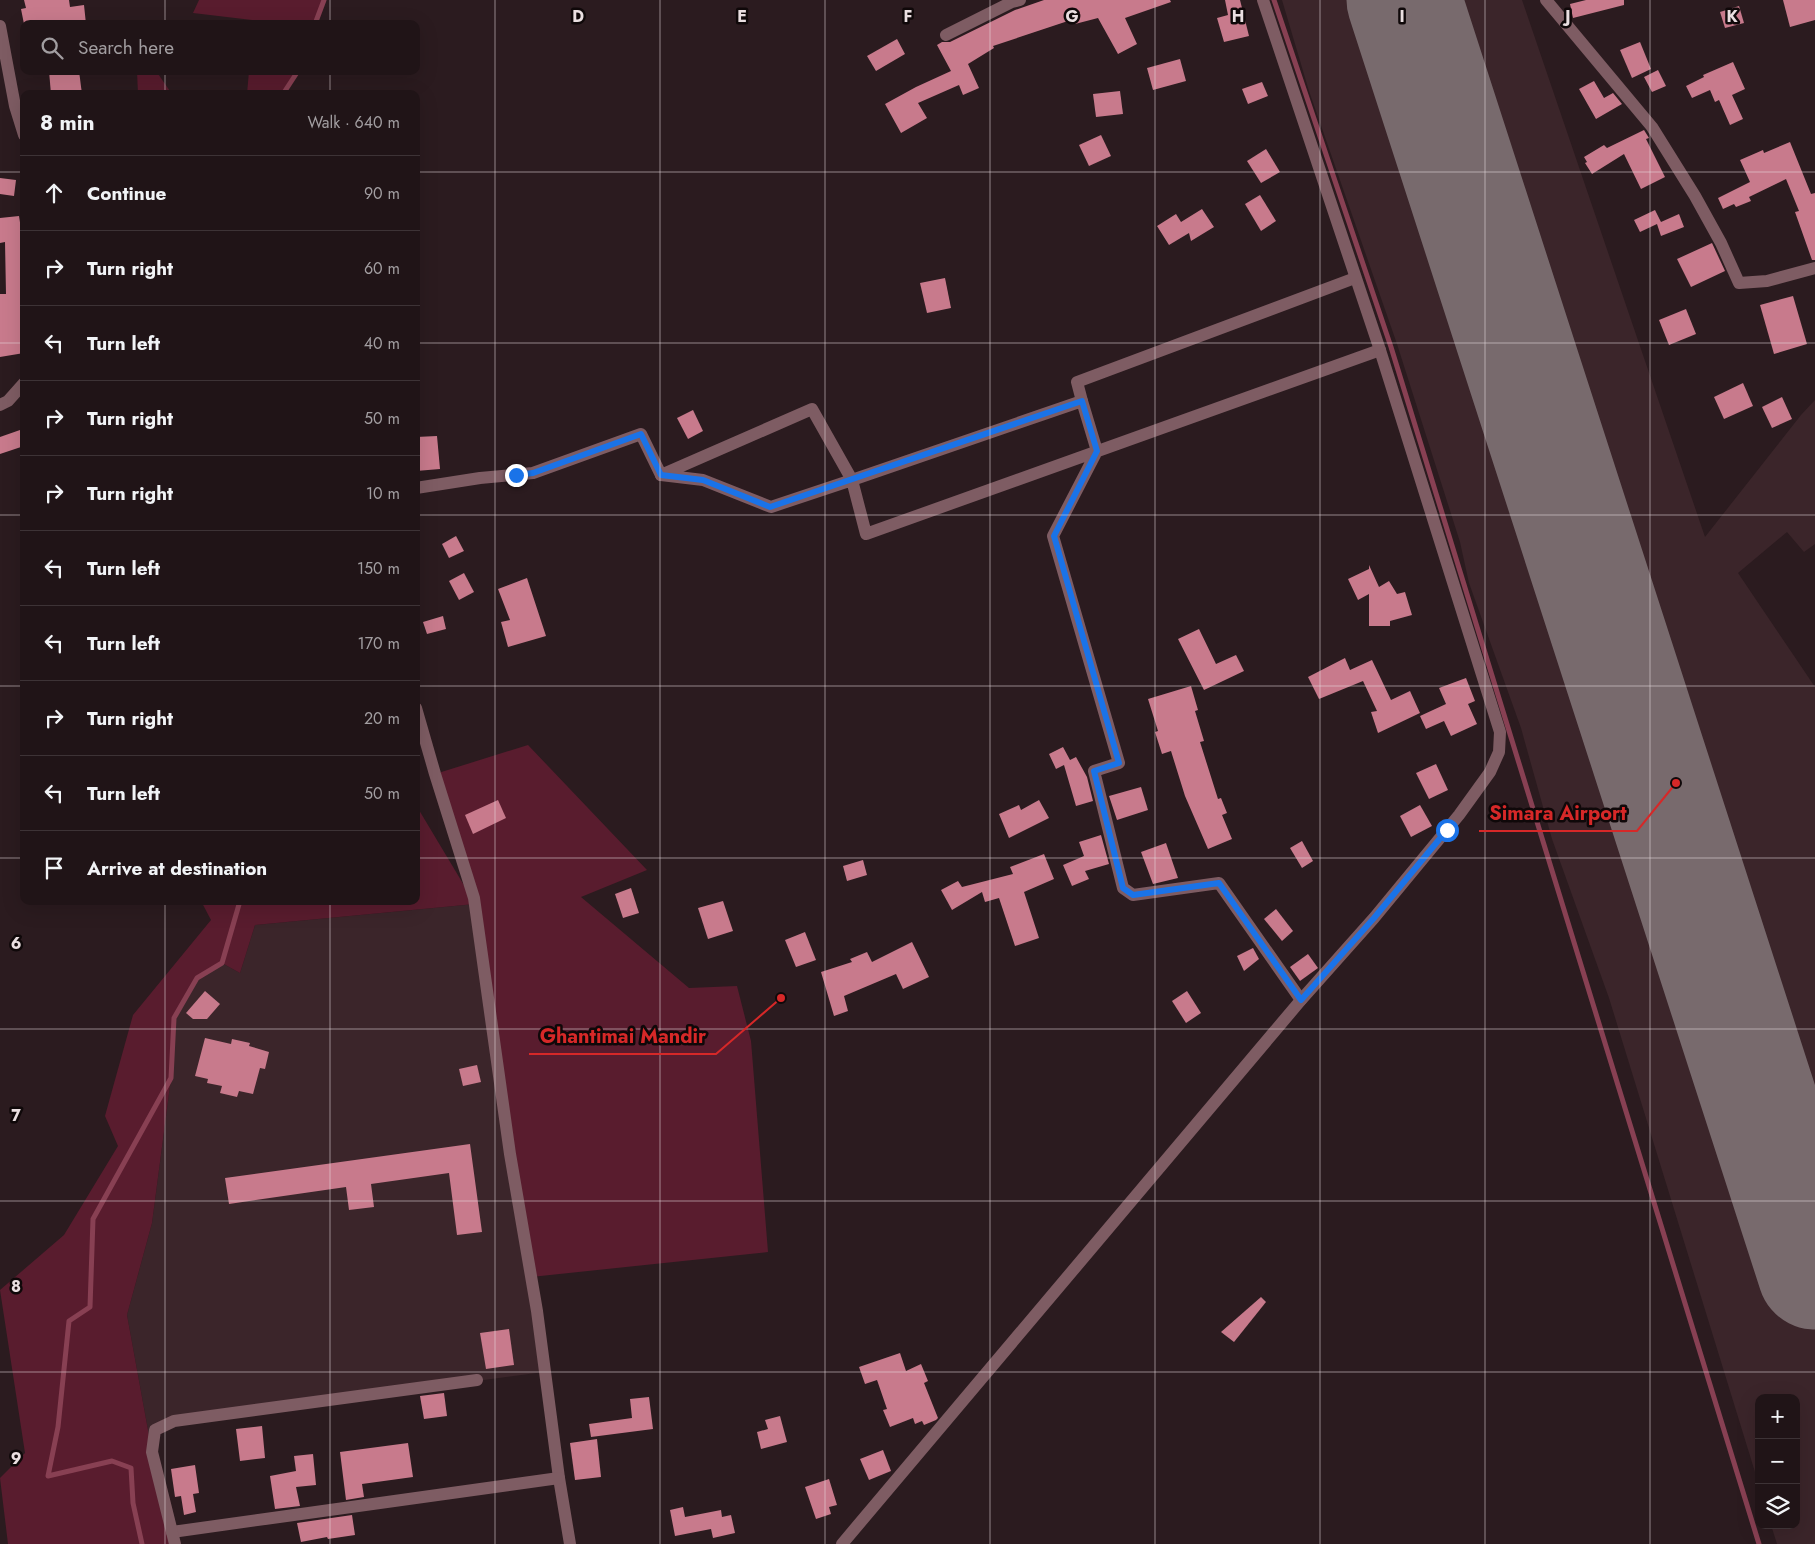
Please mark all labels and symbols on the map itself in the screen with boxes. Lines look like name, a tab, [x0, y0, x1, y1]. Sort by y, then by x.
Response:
text: D	[572, 5, 584, 28]
text: E	[737, 5, 747, 28]
text: F	[904, 5, 912, 28]
text: G	[1065, 5, 1079, 28]
text: H	[1232, 5, 1244, 28]
text: I	[1399, 5, 1405, 28]
text: J	[1562, 5, 1571, 28]
text: K	[1726, 5, 1738, 28]
route end	[505, 464, 528, 487]
callout: Simara Airport	[1479, 796, 1637, 831]
text: Simara Airport	[1489, 799, 1627, 828]
route start	[1436, 819, 1459, 842]
text: 6	[11, 932, 21, 955]
callout: Ghantimai Mandir	[529, 1019, 716, 1054]
text: Ghantimai Mandir	[540, 1022, 707, 1051]
text: 7	[11, 1104, 21, 1127]
text: 8	[11, 1275, 21, 1298]
text: 9	[11, 1447, 21, 1470]

